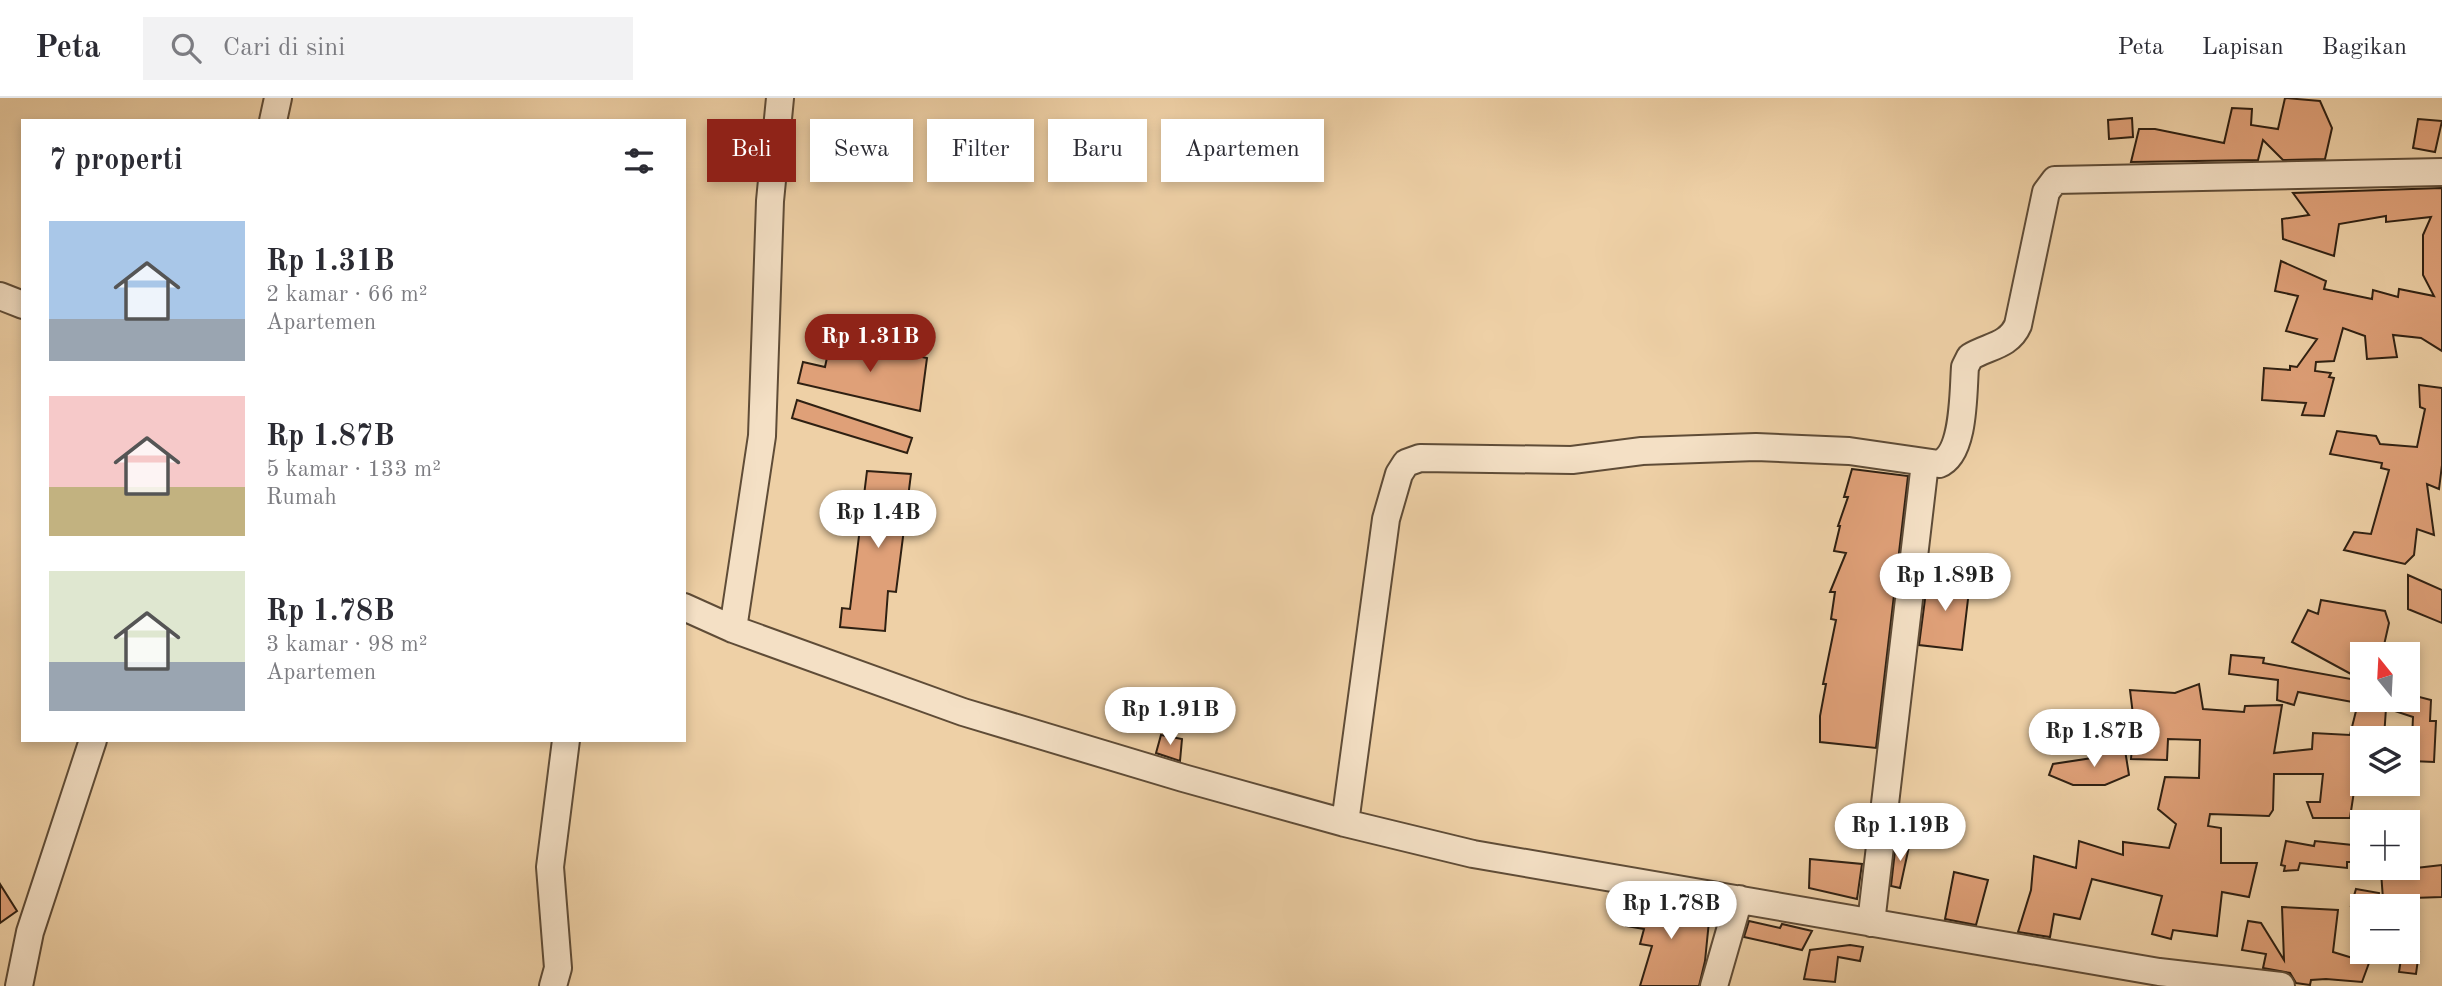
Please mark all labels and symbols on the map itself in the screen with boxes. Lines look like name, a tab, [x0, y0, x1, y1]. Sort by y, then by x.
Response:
pin: Rp 1.31B	[798, 314, 942, 374]
pin: Rp 1.4B	[813, 490, 943, 550]
pin: Rp 1.89B	[1873, 554, 2017, 613]
north arrow	[2350, 642, 2420, 712]
pin: Rp 1.91B	[1098, 688, 1242, 747]
pin: Rp 1.87B	[2022, 710, 2166, 769]
pin: Rp 1.19B	[1828, 804, 1972, 863]
pin: Rp 1.78B	[1599, 882, 1743, 941]

